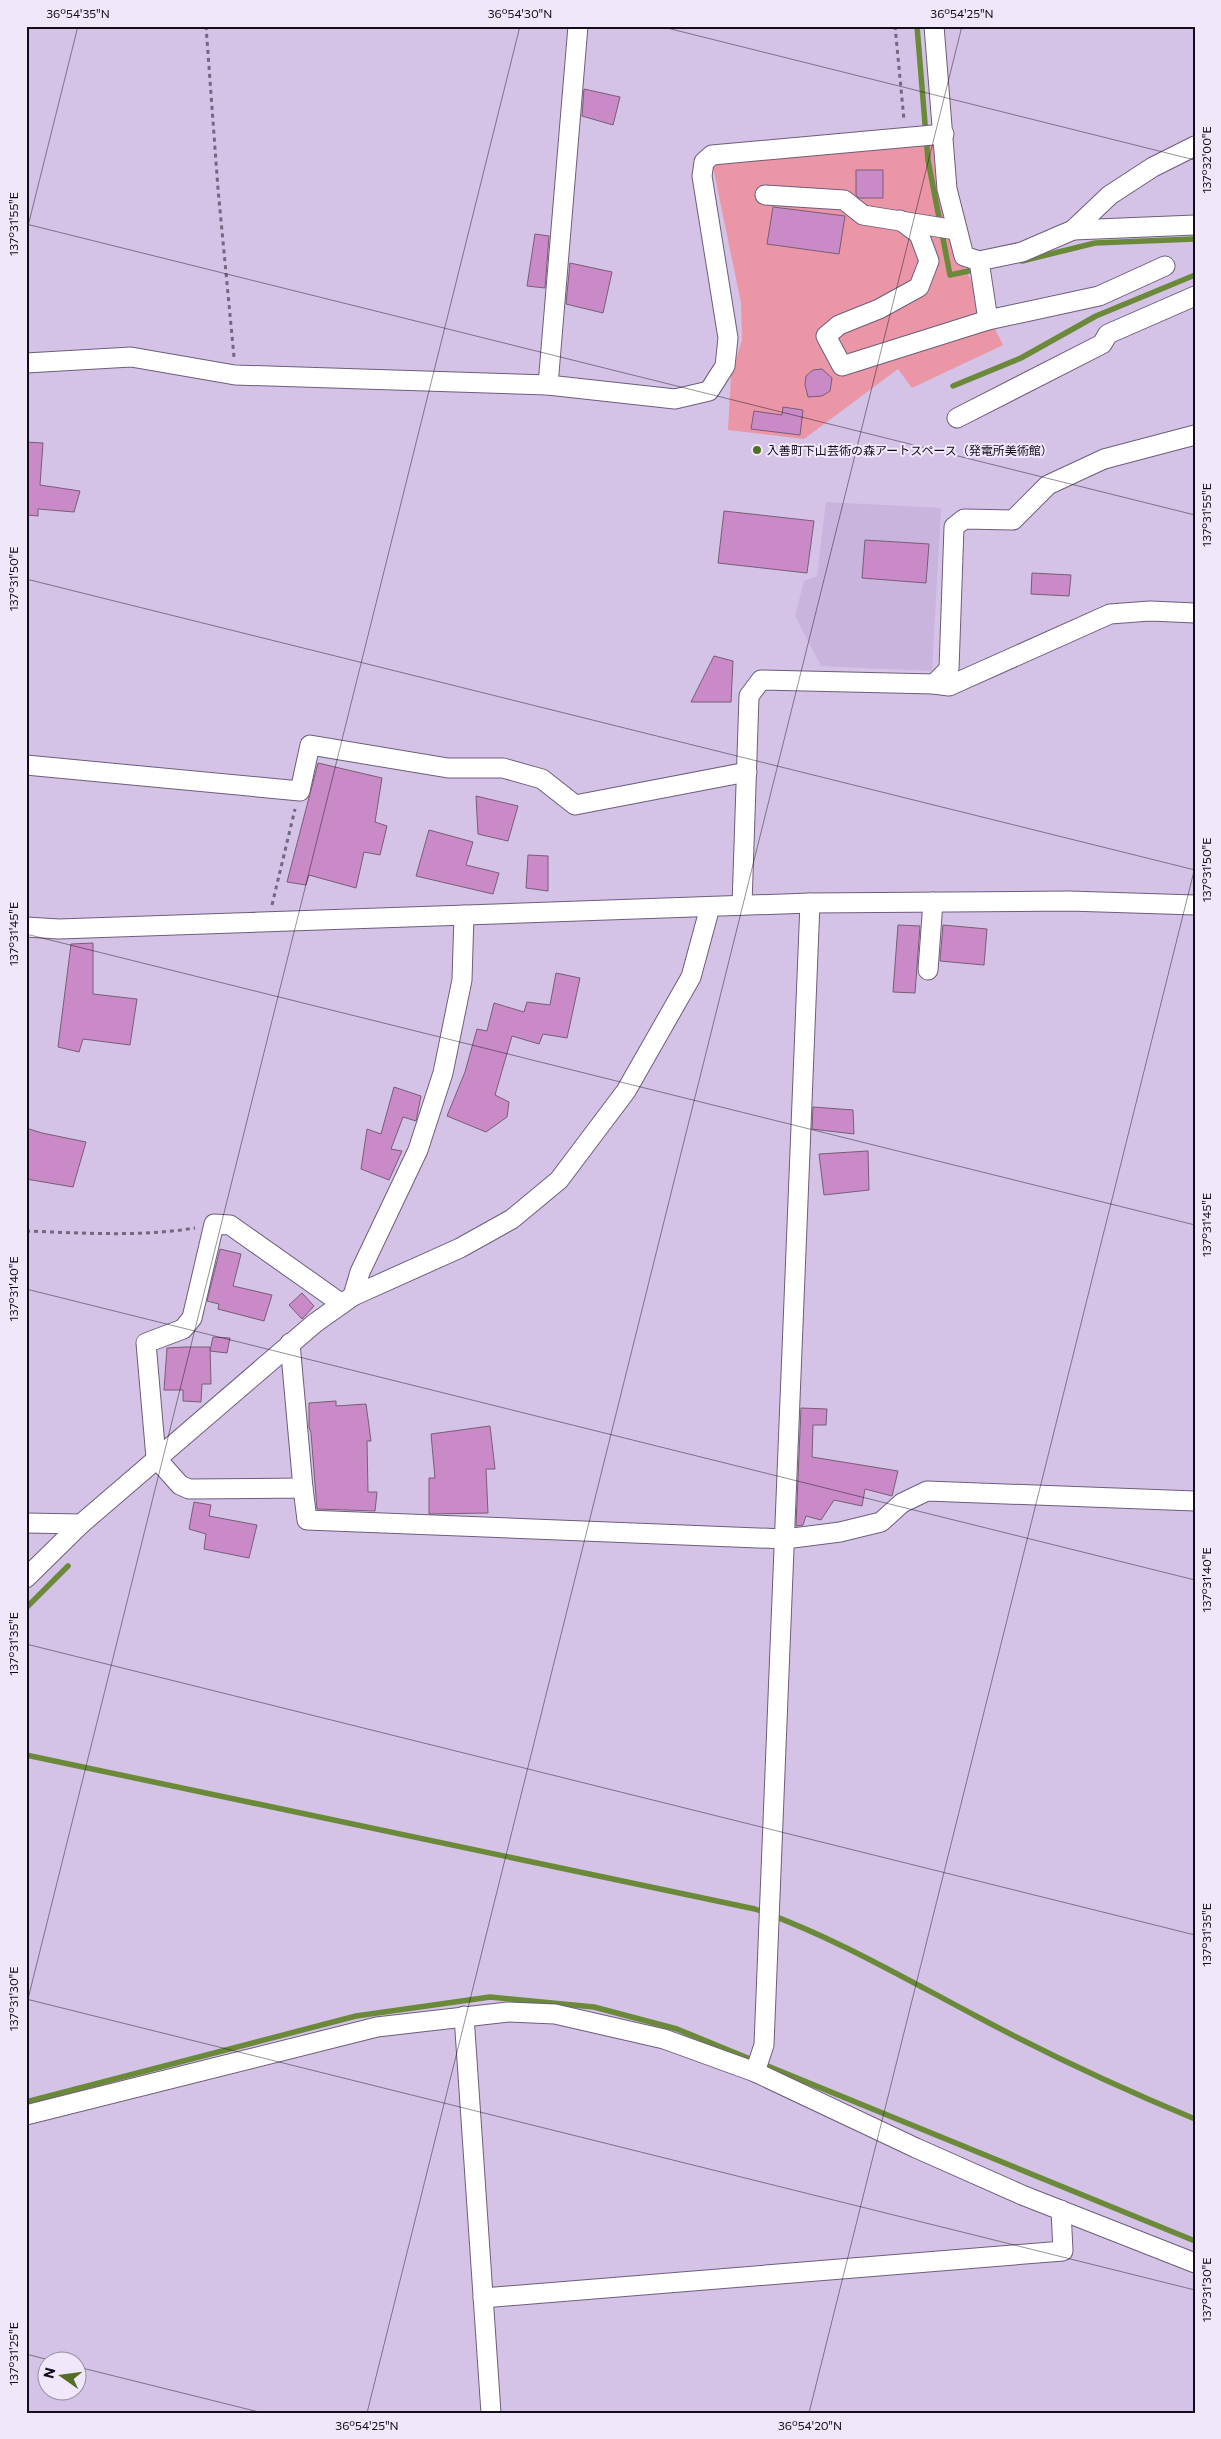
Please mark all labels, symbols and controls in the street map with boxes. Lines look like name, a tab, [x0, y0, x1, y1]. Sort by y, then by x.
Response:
text: 36°54'35"N	[46, 6, 110, 20]
text: 36°54'30"N	[488, 6, 552, 20]
text: 36°54'25"N	[930, 6, 994, 20]
text: 137°32'00"E	[1199, 126, 1213, 194]
text: 137°31'55"E	[6, 192, 20, 256]
place label: 入善町下山芸術の森アートスペース（発電所美術館）	[767, 443, 1053, 457]
marker: 入善町下山芸術の森アートスペース（発電所美術館）	[751, 444, 763, 456]
text: 137°31'55"E	[1199, 483, 1213, 547]
text: 137°31'50"E	[6, 547, 20, 611]
text: 137°31'50"E	[1199, 838, 1213, 902]
text: 137°31'45"E	[6, 902, 20, 966]
text: 137°31'45"E	[1199, 1193, 1213, 1257]
text: 137°31'40"E	[6, 1256, 20, 1322]
text: 137°31'40"E	[1199, 1547, 1213, 1613]
text: 137°31'35"E	[6, 1612, 20, 1676]
text: 137°31'35"E	[1199, 1903, 1213, 1967]
text: 137°31'30"E	[6, 1967, 20, 2031]
text: 137°31'30"E	[1199, 2258, 1213, 2322]
text: 137°31'25"E	[6, 2322, 20, 2386]
north arrow	[38, 2352, 88, 2402]
text: N	[39, 2366, 58, 2380]
text: 36°54'25"N	[335, 2418, 399, 2432]
text: 36°54'20"N	[778, 2418, 842, 2432]

